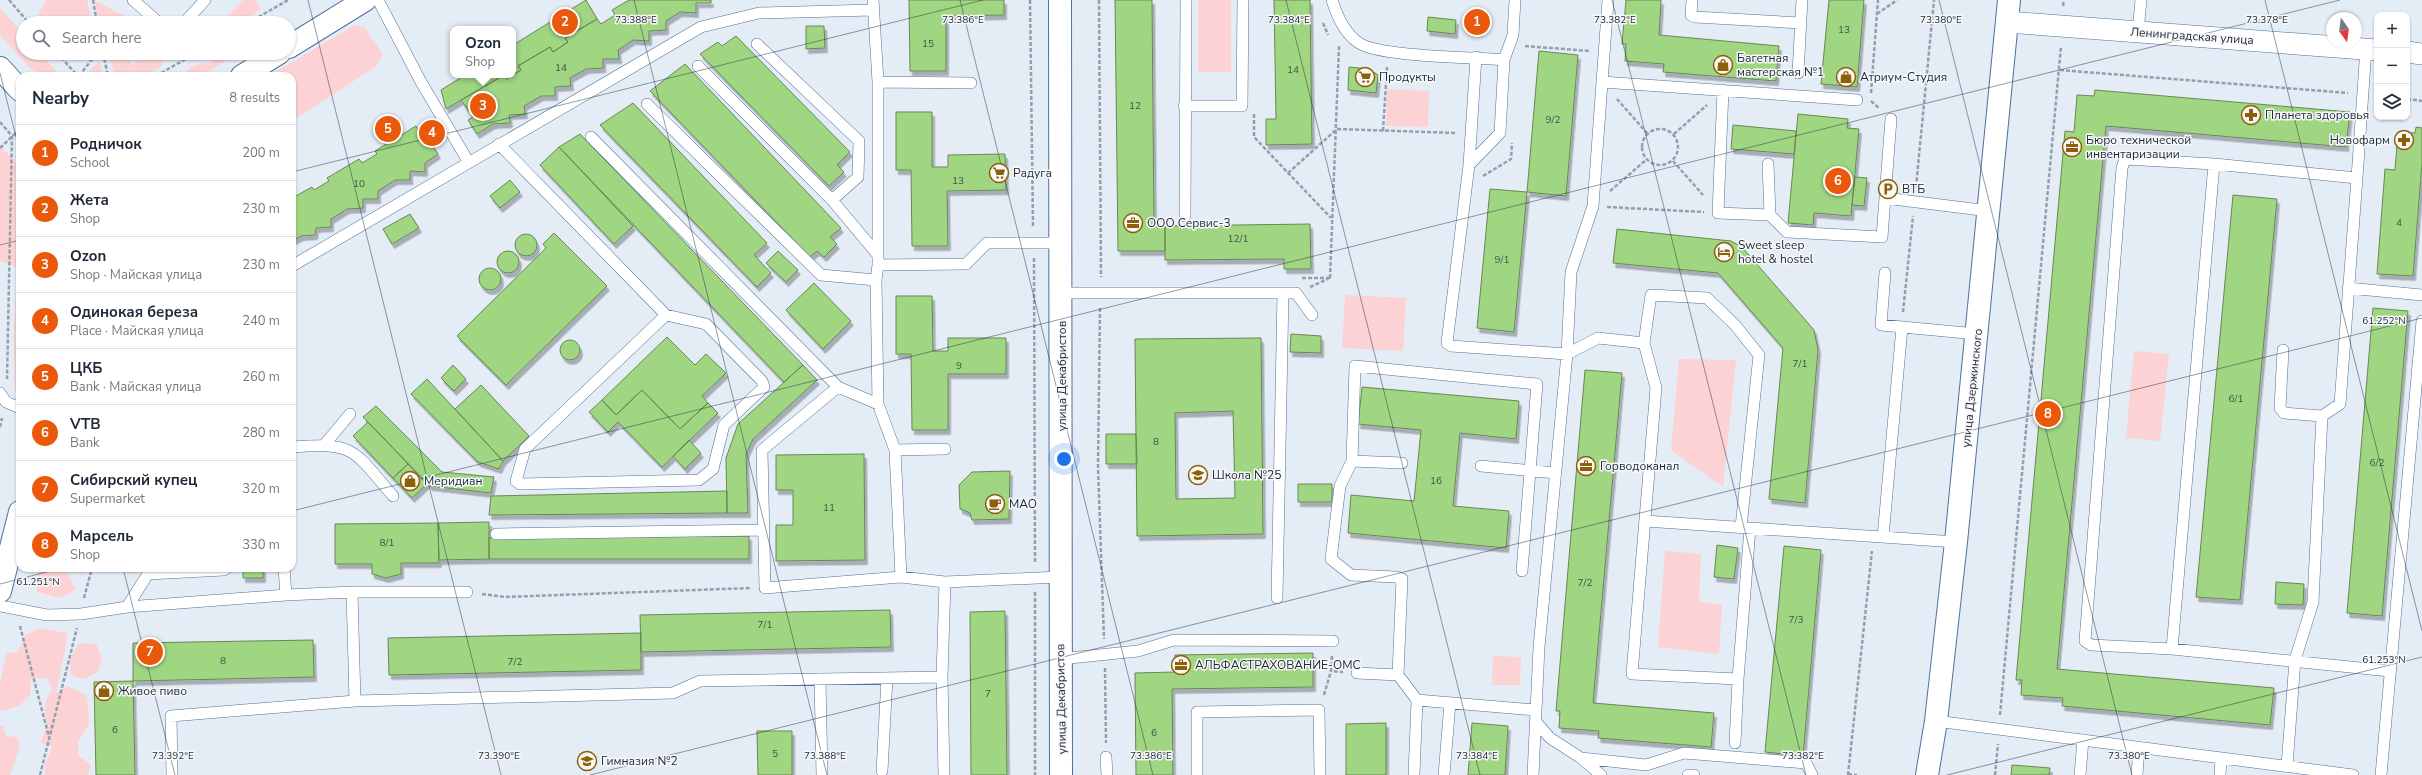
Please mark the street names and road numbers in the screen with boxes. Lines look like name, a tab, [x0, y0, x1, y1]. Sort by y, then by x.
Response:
street label: Ленинградская улица	[2130, 24, 2254, 48]
street label: улица Декабристов	[1054, 320, 1070, 431]
street label: улица Дзержинского	[1958, 327, 1986, 448]
street label: улица Декабристов	[1052, 643, 1070, 754]

